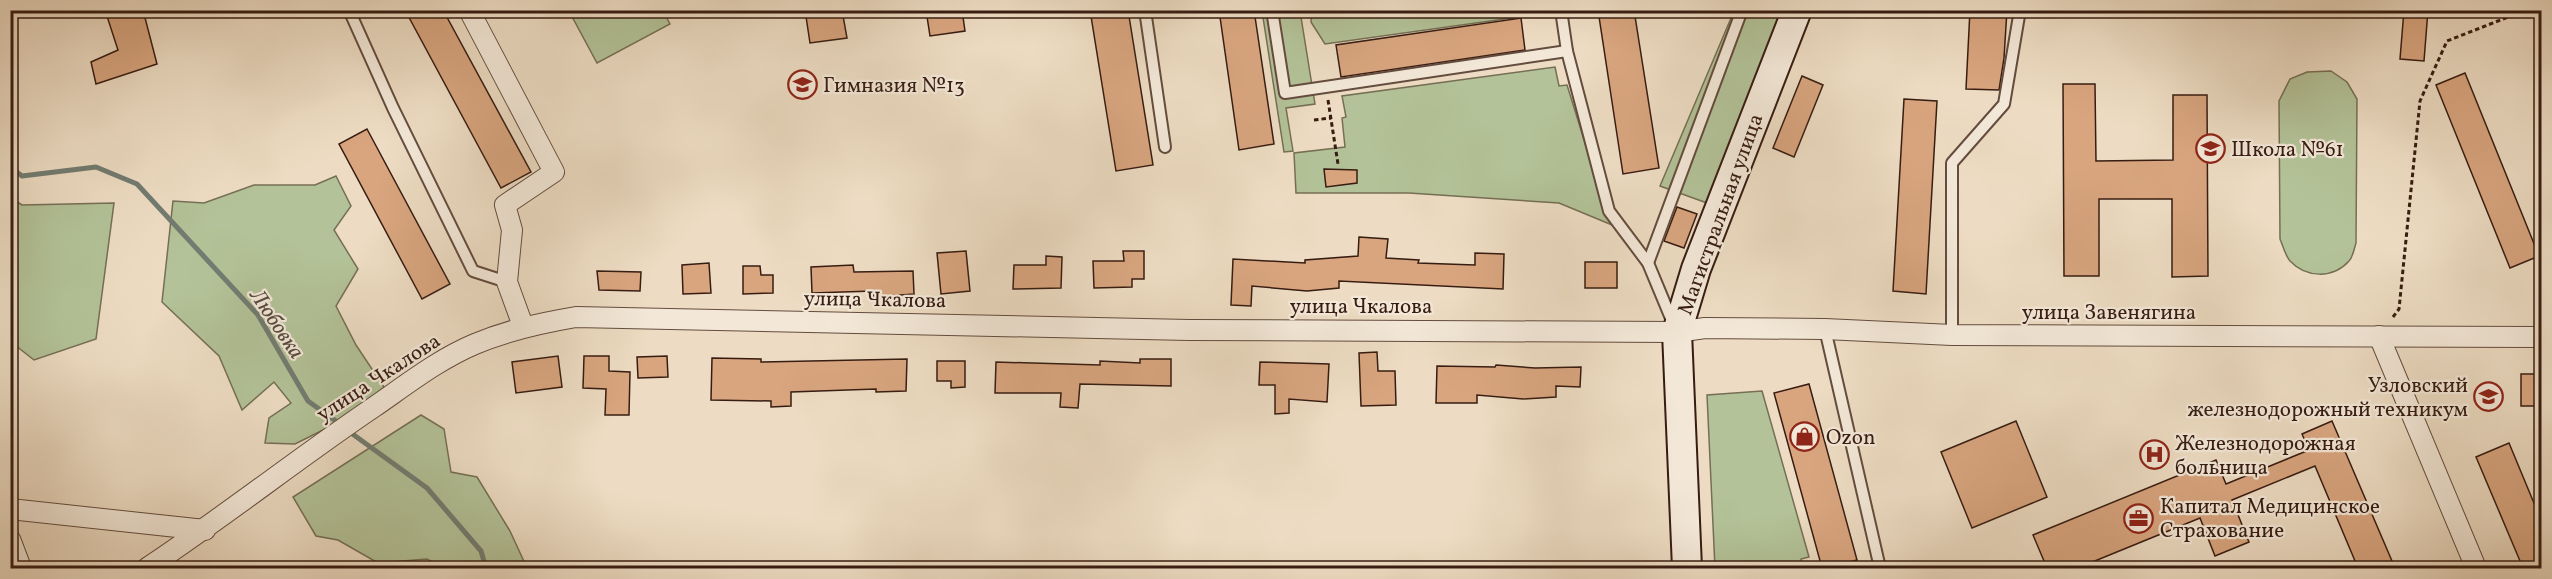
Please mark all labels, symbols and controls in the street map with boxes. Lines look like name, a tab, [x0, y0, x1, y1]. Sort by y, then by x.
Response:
school or university icon: Гимназия №13	[786, 69, 818, 101]
place label: Гимназия №13	[823, 72, 965, 101]
street label: Магистральная улица	[1671, 110, 1771, 319]
school or university icon: Школа №61	[2194, 133, 2226, 165]
place label: Школа №61	[2231, 136, 2344, 165]
water label: Любовка	[240, 282, 311, 366]
street label: улица Чкалова	[803, 285, 947, 316]
street label: улица Чкалова	[1290, 293, 1432, 322]
street label: улица Завенягина	[2022, 299, 2196, 328]
street label: улица Чкалова	[311, 327, 447, 429]
place label: Узловский железнодорожный техникум	[2187, 372, 2468, 425]
school or university icon: Узловский железнодорожный техникум	[2473, 381, 2505, 413]
shop icon: Ozon	[1789, 421, 1821, 453]
place label: Ozon	[1826, 424, 1876, 453]
place label: Железнодорожная больница	[2175, 430, 2356, 483]
hospital icon: Железнодорожная больница	[2138, 439, 2170, 471]
place label: Капитал Медицинское Страхование	[2160, 493, 2380, 546]
office icon: Капитал Медицинское Страхование	[2123, 502, 2155, 534]

